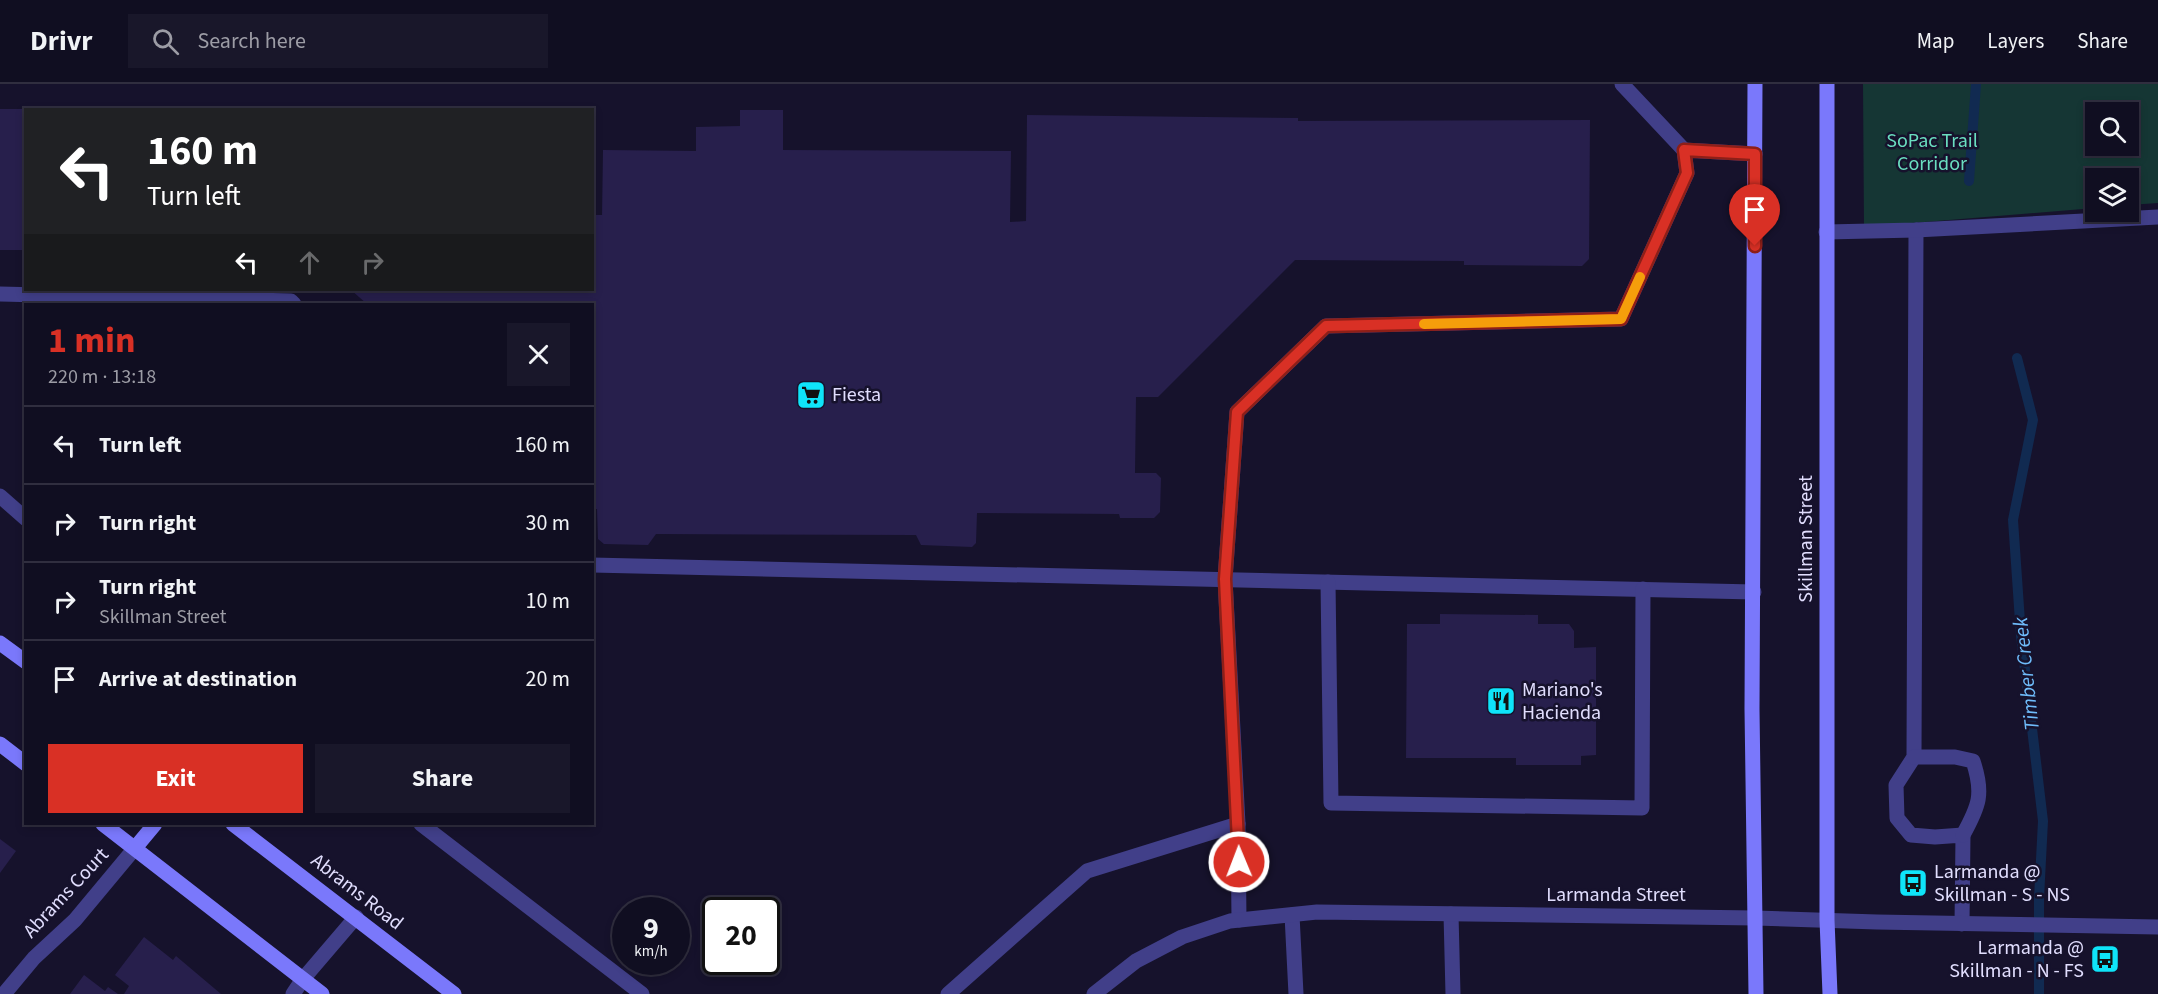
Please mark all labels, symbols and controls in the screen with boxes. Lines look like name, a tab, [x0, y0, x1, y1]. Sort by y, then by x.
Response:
search box	[128, 14, 548, 68]
text: Drivr	[30, 21, 92, 61]
icon: search	[149, 25, 182, 58]
text: Search here	[197, 25, 306, 57]
text: Map	[1917, 26, 1954, 56]
text: Layers	[1987, 26, 2044, 56]
text: Share	[2077, 26, 2128, 56]
map controls	[2085, 102, 2139, 222]
button: search	[2085, 102, 2139, 156]
text: 160 m	[147, 121, 258, 181]
park label: SoPac Trail Corridor	[1886, 127, 1978, 178]
icon: left	[48, 132, 126, 210]
button: layers	[2085, 168, 2139, 222]
text: Turn left	[147, 177, 241, 216]
pin	[1729, 184, 1780, 246]
icon: arrive	[1738, 193, 1771, 226]
icon: left	[230, 246, 263, 279]
icon: ahead	[293, 246, 326, 279]
icon: right	[356, 246, 389, 279]
text: 1 min	[48, 315, 136, 366]
button: close	[507, 323, 570, 386]
text: 220 m · 13:18	[48, 363, 156, 391]
supermarket icon: Fiesta	[795, 379, 827, 411]
place label: Fiesta	[832, 381, 881, 409]
icon: left	[48, 429, 81, 462]
text: Turn left	[99, 429, 181, 461]
text: 160 m	[515, 429, 570, 461]
street label: Skillman Street	[1792, 475, 1820, 603]
icon: right	[48, 507, 81, 540]
text: Turn right	[99, 507, 196, 539]
text: 30 m	[525, 507, 570, 539]
text: Turn right	[99, 571, 196, 603]
icon: right	[48, 585, 81, 618]
text: 10 m	[525, 585, 570, 617]
text: Skillman Street	[99, 603, 226, 631]
water label: Timber Creek	[2005, 615, 2047, 732]
icon: arrive	[48, 663, 81, 696]
text: Arrive at destination	[99, 663, 297, 695]
text: 20 m	[525, 663, 570, 695]
place label: Mariano's Hacienda	[1522, 676, 1603, 727]
restaurant icon: Mariano's Hacienda	[1485, 685, 1517, 717]
button: Exit	[48, 744, 303, 813]
button: Share	[315, 744, 570, 813]
position arrow	[1207, 830, 1271, 894]
street label: Abrams Court	[17, 841, 115, 944]
street label: Abrams Road	[305, 847, 409, 937]
place label: Larmanda @ Skillman - S - NS	[1934, 858, 2070, 909]
bus stop icon: Larmanda @ Skillman - S - NS	[1897, 867, 1929, 899]
street label: Larmanda Street	[1546, 881, 1686, 909]
speed limit sign: 20	[702, 897, 780, 975]
text: 9	[643, 907, 659, 950]
place label: Larmanda @ Skillman - N - FS	[1949, 934, 2084, 985]
text: km/h	[634, 941, 668, 962]
bus stop icon: Larmanda @ Skillman - N - FS	[2089, 943, 2121, 975]

